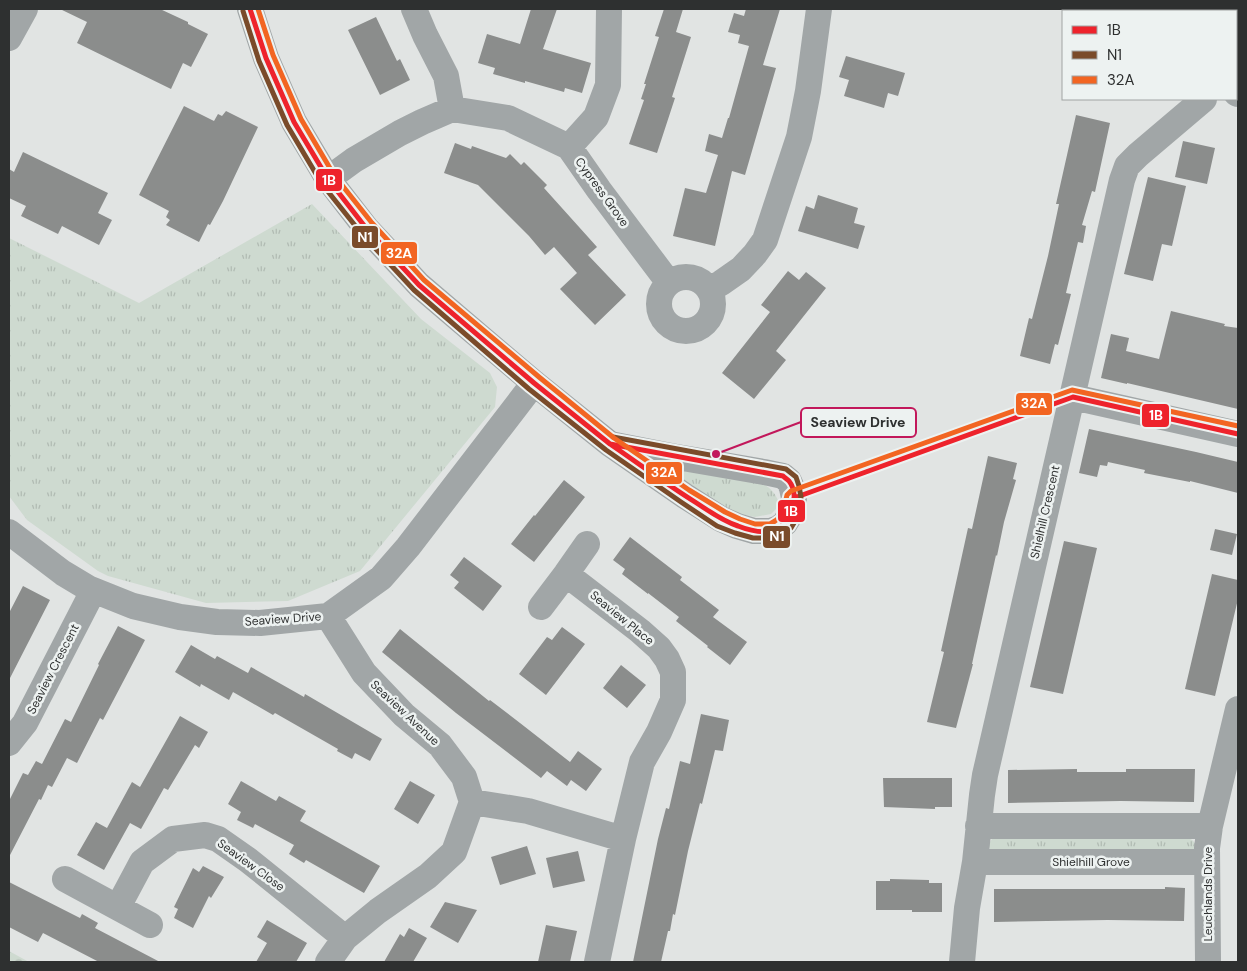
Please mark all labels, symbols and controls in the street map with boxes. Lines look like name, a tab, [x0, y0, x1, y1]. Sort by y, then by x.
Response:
legend	[1062, 10, 1237, 100]
text: 1B	[1107, 20, 1121, 40]
text: N1	[1107, 45, 1122, 65]
text: 32A	[1107, 70, 1135, 90]
street label: Cypress Grove	[571, 154, 633, 230]
line badge: 1B	[315, 168, 343, 192]
text: 1B	[322, 171, 336, 189]
line badge: N1	[351, 225, 379, 249]
text: N1	[357, 228, 373, 246]
line badge: 32A	[380, 241, 418, 265]
text: 32A	[386, 244, 412, 262]
line badge: 32A	[1015, 392, 1053, 416]
text: 32A	[1021, 394, 1047, 412]
line badge: 1B	[1141, 403, 1170, 428]
text: 1B	[1149, 406, 1163, 424]
callout: Seaview Drive	[801, 408, 916, 437]
text: Seaview Drive	[810, 413, 906, 431]
line badge: 32A	[645, 461, 683, 485]
text: 32A	[651, 463, 677, 481]
street label: Shielhill Crescent	[1026, 463, 1064, 560]
line badge: 1B	[777, 499, 806, 523]
text: 1B	[784, 502, 798, 520]
line badge: N1	[762, 525, 791, 549]
text: N1	[769, 527, 785, 545]
street label: Seaview Place	[587, 587, 657, 649]
street label: Seaview Drive	[244, 608, 322, 630]
street label: Seaview Crescent	[23, 621, 83, 717]
street label: Seaview Avenue	[367, 677, 443, 749]
street label: Seaview Close	[214, 835, 288, 895]
street label: Leuchlands Drive	[1200, 846, 1216, 941]
street label: Shielhill Grove	[1052, 854, 1130, 870]

